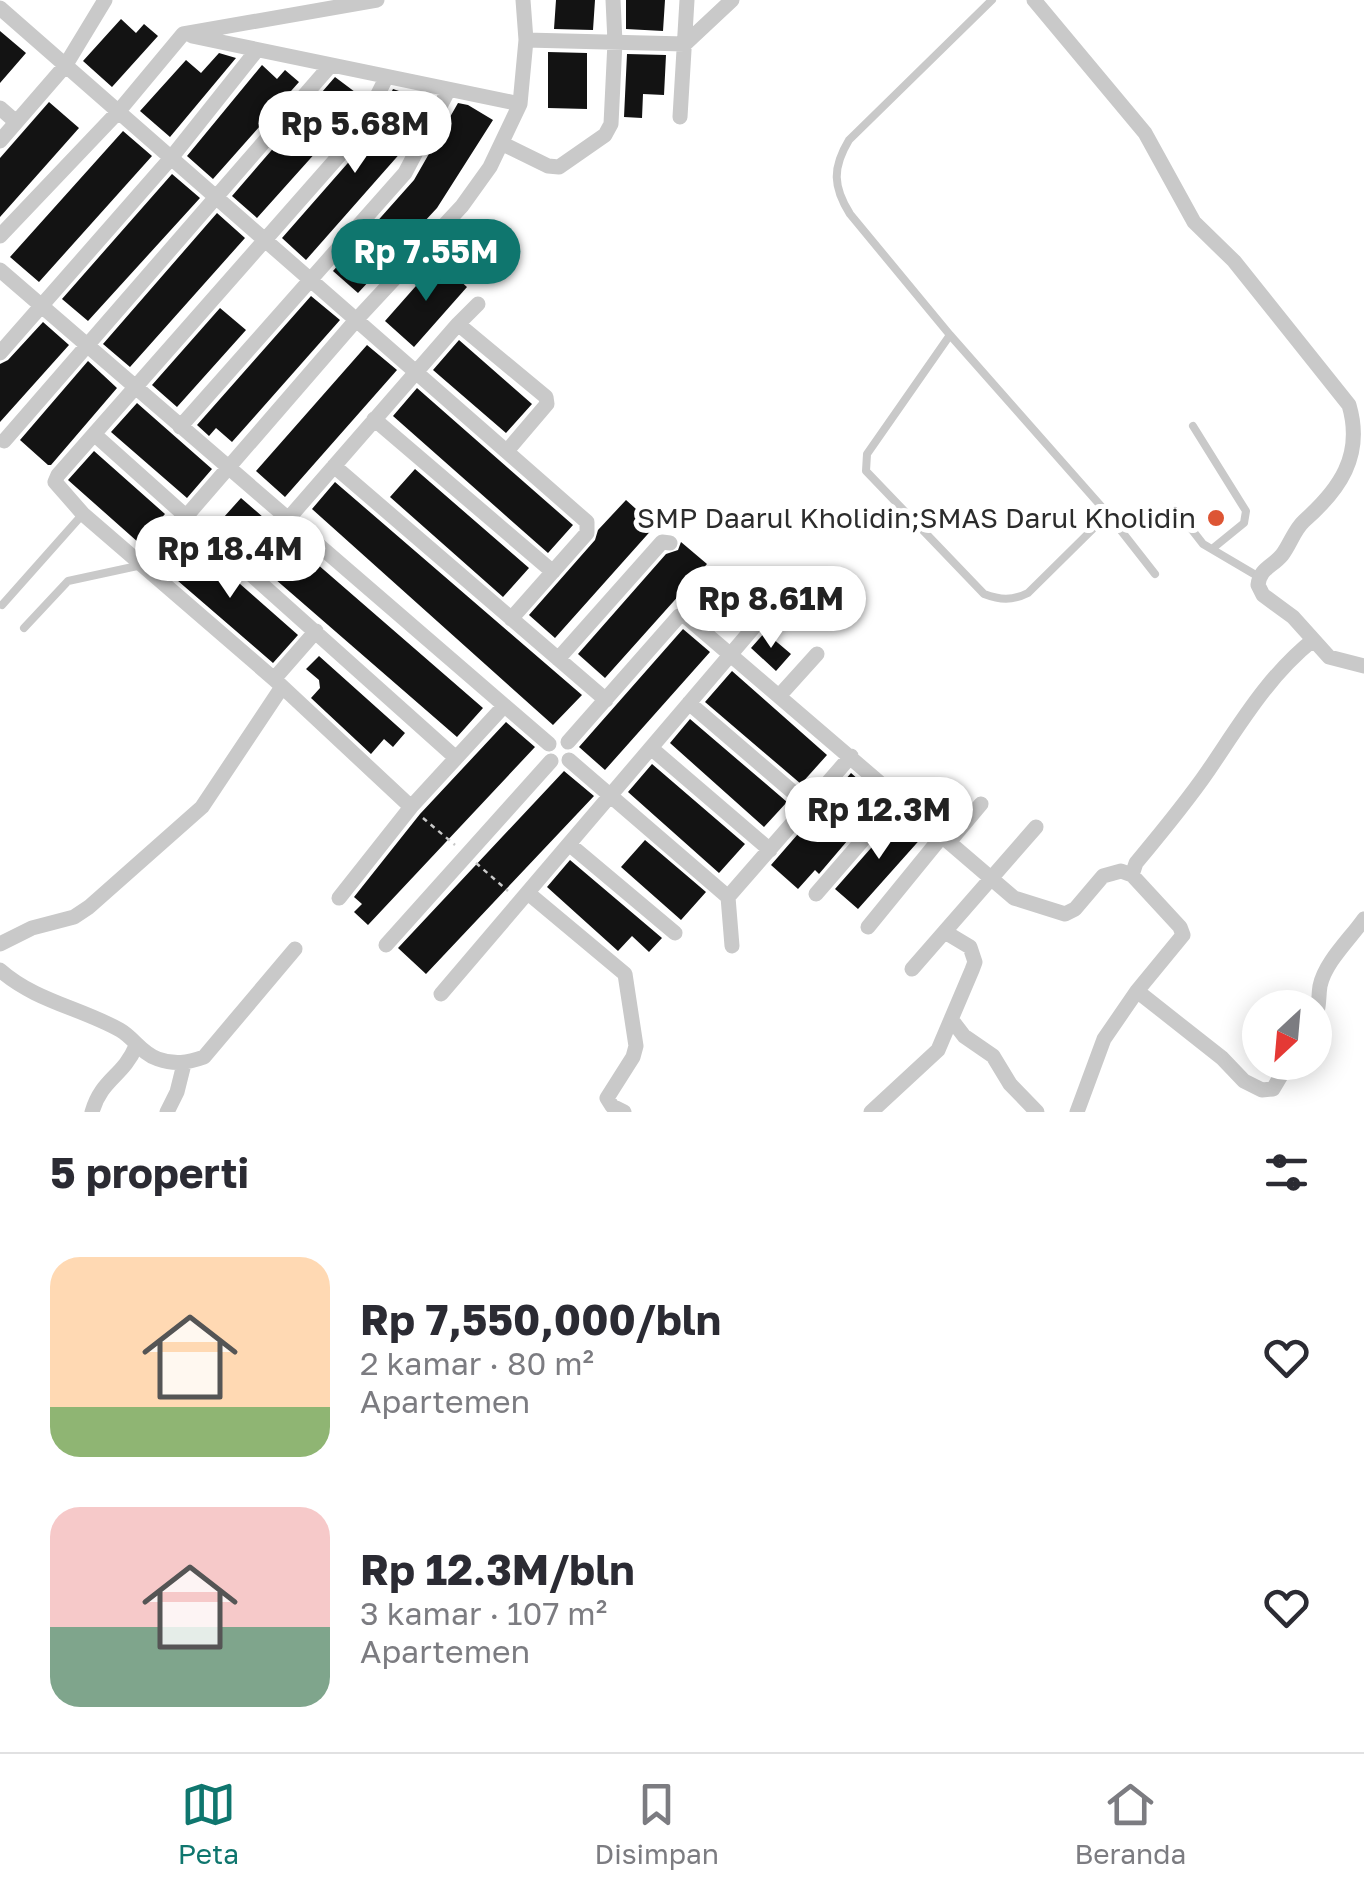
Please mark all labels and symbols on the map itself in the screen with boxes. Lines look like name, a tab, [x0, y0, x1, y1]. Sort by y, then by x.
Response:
pin: Rp 5.68M	[252, 91, 458, 176]
pin: Rp 7.55M	[323, 219, 529, 304]
place label: SMP Daarul Kholidin;SMAS Darul Kholidin	[637, 501, 1196, 534]
marker: SMP Daarul Kholidin;SMAS Darul Kholidin	[1205, 507, 1227, 529]
pin: Rp 18.4M	[127, 516, 333, 601]
pin: Rp 8.61M	[668, 566, 874, 651]
pin: Rp 12.3M	[776, 777, 982, 862]
north arrow	[1242, 990, 1332, 1080]

